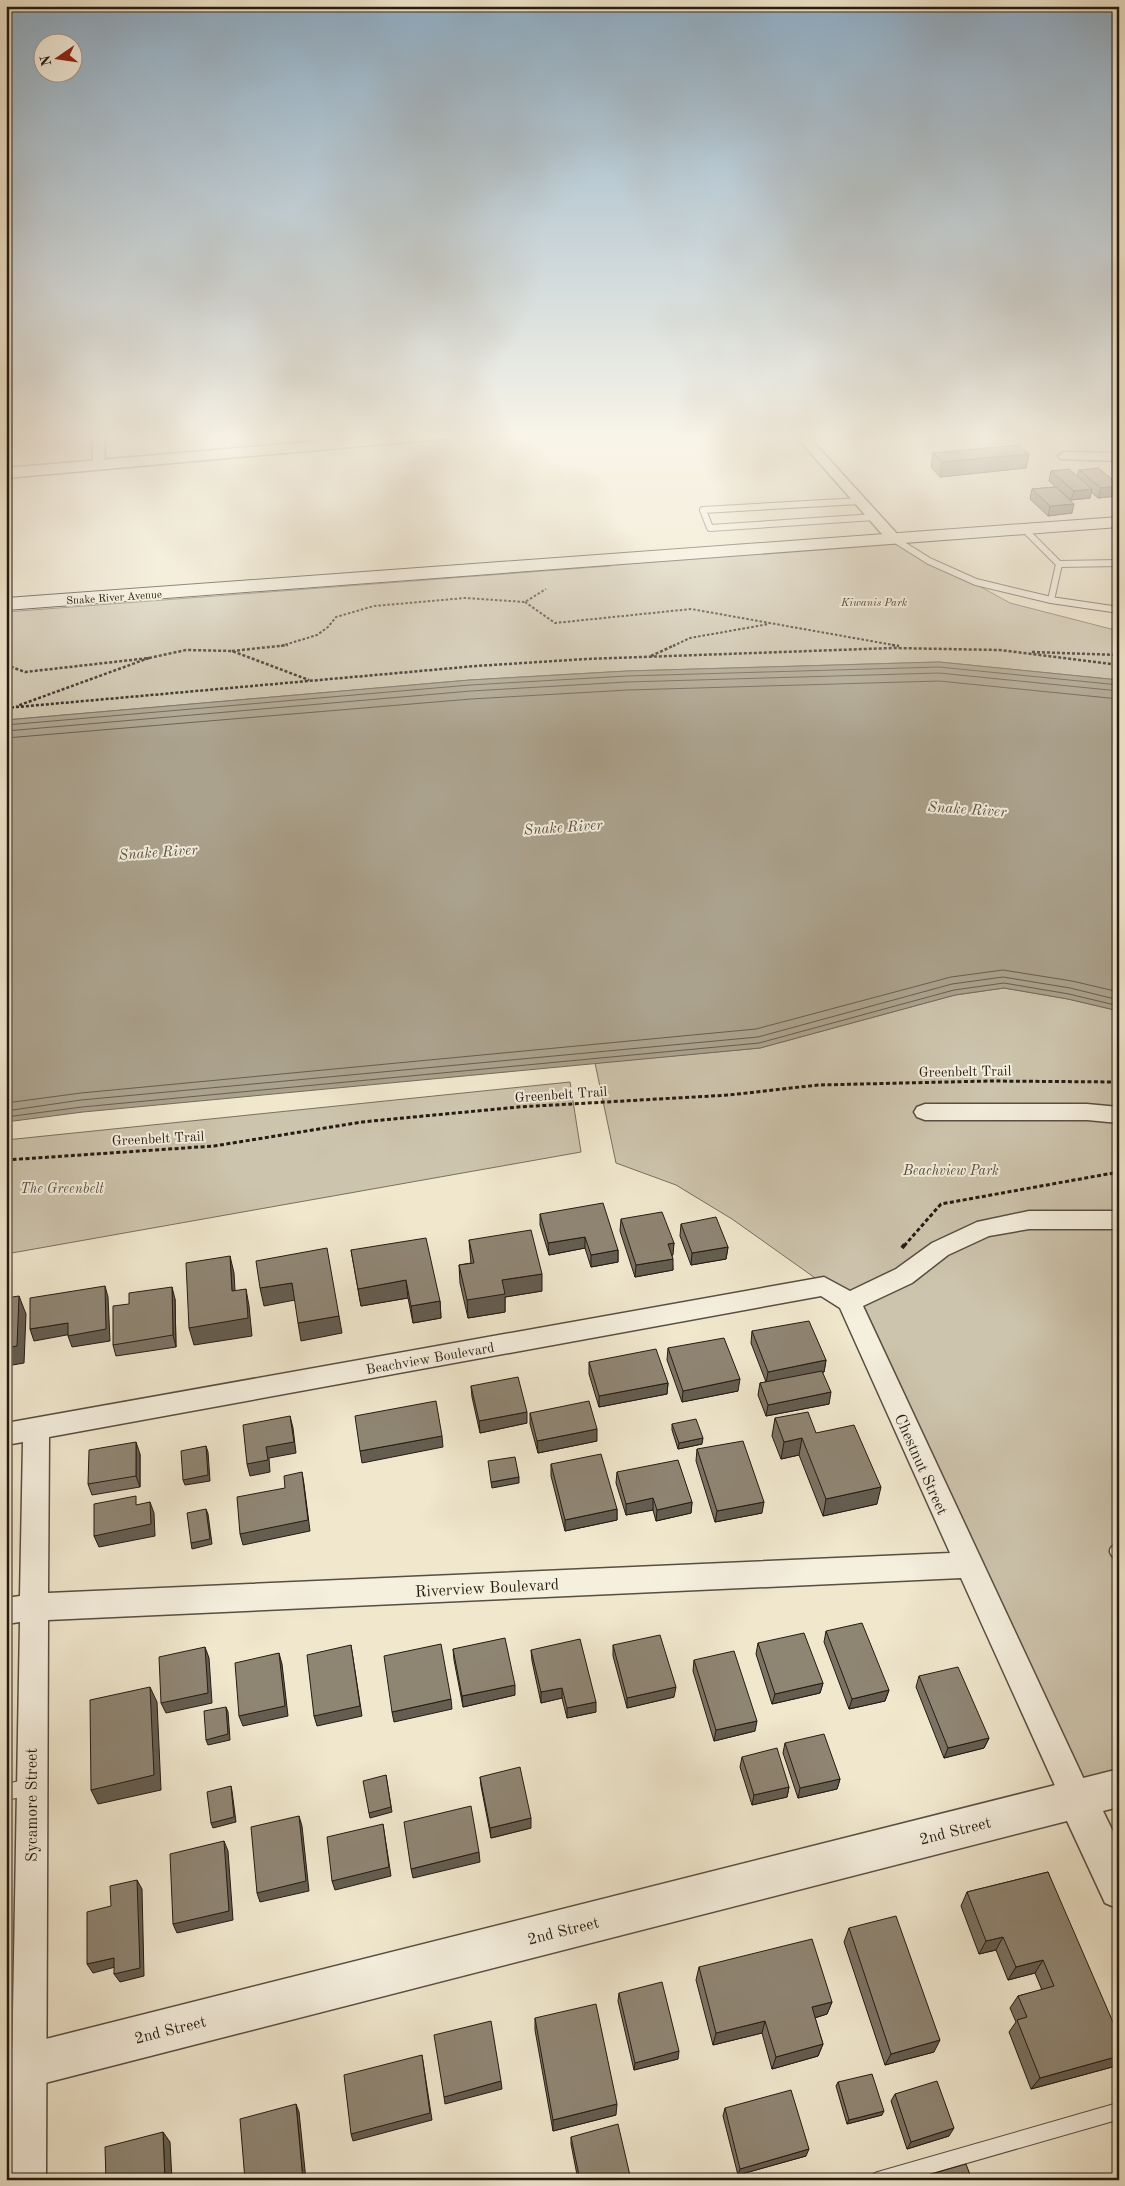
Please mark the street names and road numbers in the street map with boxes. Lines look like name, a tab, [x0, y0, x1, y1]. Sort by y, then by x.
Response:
street label: Snake River Avenue	[66, 590, 162, 607]
street label: Greenbelt Trail	[919, 1064, 1012, 1080]
street label: Greenbelt Trail	[514, 1085, 608, 1105]
street label: Greenbelt Trail	[111, 1130, 205, 1148]
street label: Beachview Boulevard	[365, 1341, 496, 1377]
street label: Chestnut Street	[891, 1412, 950, 1518]
street label: Riverview Boulevard	[415, 1577, 560, 1601]
street label: Sycamore Street	[25, 1748, 41, 1862]
street label: 2nd Street	[918, 1815, 993, 1849]
street label: 2nd Street	[526, 1915, 601, 1949]
street label: 2nd Street	[133, 2014, 208, 2048]

